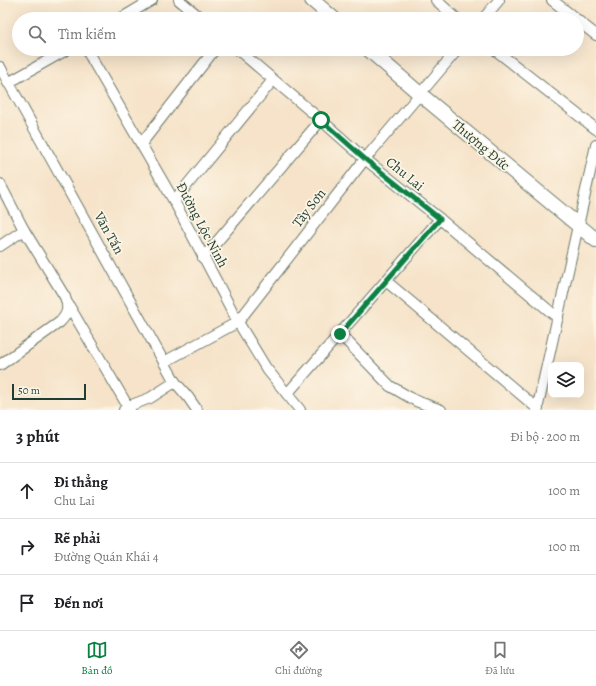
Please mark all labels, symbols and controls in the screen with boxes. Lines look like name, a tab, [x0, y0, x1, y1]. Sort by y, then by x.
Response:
search box	[12, 12, 584, 56]
icon: search	[26, 23, 48, 45]
text: Tìm kiếm	[58, 24, 116, 44]
route start	[312, 111, 330, 129]
street label: Thượng Đức	[448, 115, 514, 175]
street label: Chu Lai	[382, 153, 428, 195]
street label: Đường Lộc Ninh	[171, 179, 233, 272]
street label: Tây Sơn	[288, 184, 330, 231]
street label: Văn Tấn	[89, 208, 129, 258]
route end	[331, 325, 349, 343]
map controls	[548, 362, 584, 398]
button: layers	[548, 362, 584, 398]
scale bar	[12, 382, 86, 401]
text: 50 m	[18, 383, 40, 398]
text: 3 phút	[16, 425, 60, 448]
text: Đi bộ · 200 m	[510, 428, 580, 445]
text: Đi thẳng	[54, 472, 108, 492]
icon: ahead	[16, 480, 38, 502]
text: 100 m	[548, 482, 580, 499]
text: Chu Lai	[54, 492, 95, 509]
text: Rẽ phải	[54, 528, 100, 548]
icon: right	[16, 536, 38, 558]
text: 100 m	[548, 538, 580, 555]
text: Đường Quán Khái 4	[54, 548, 159, 565]
icon: arrive	[16, 592, 38, 614]
text: Đến nơi	[54, 593, 103, 613]
tab: Bản đồ	[81, 639, 113, 678]
tab: Chỉ đường	[275, 639, 322, 678]
tab: Đã lưu	[485, 639, 515, 678]

